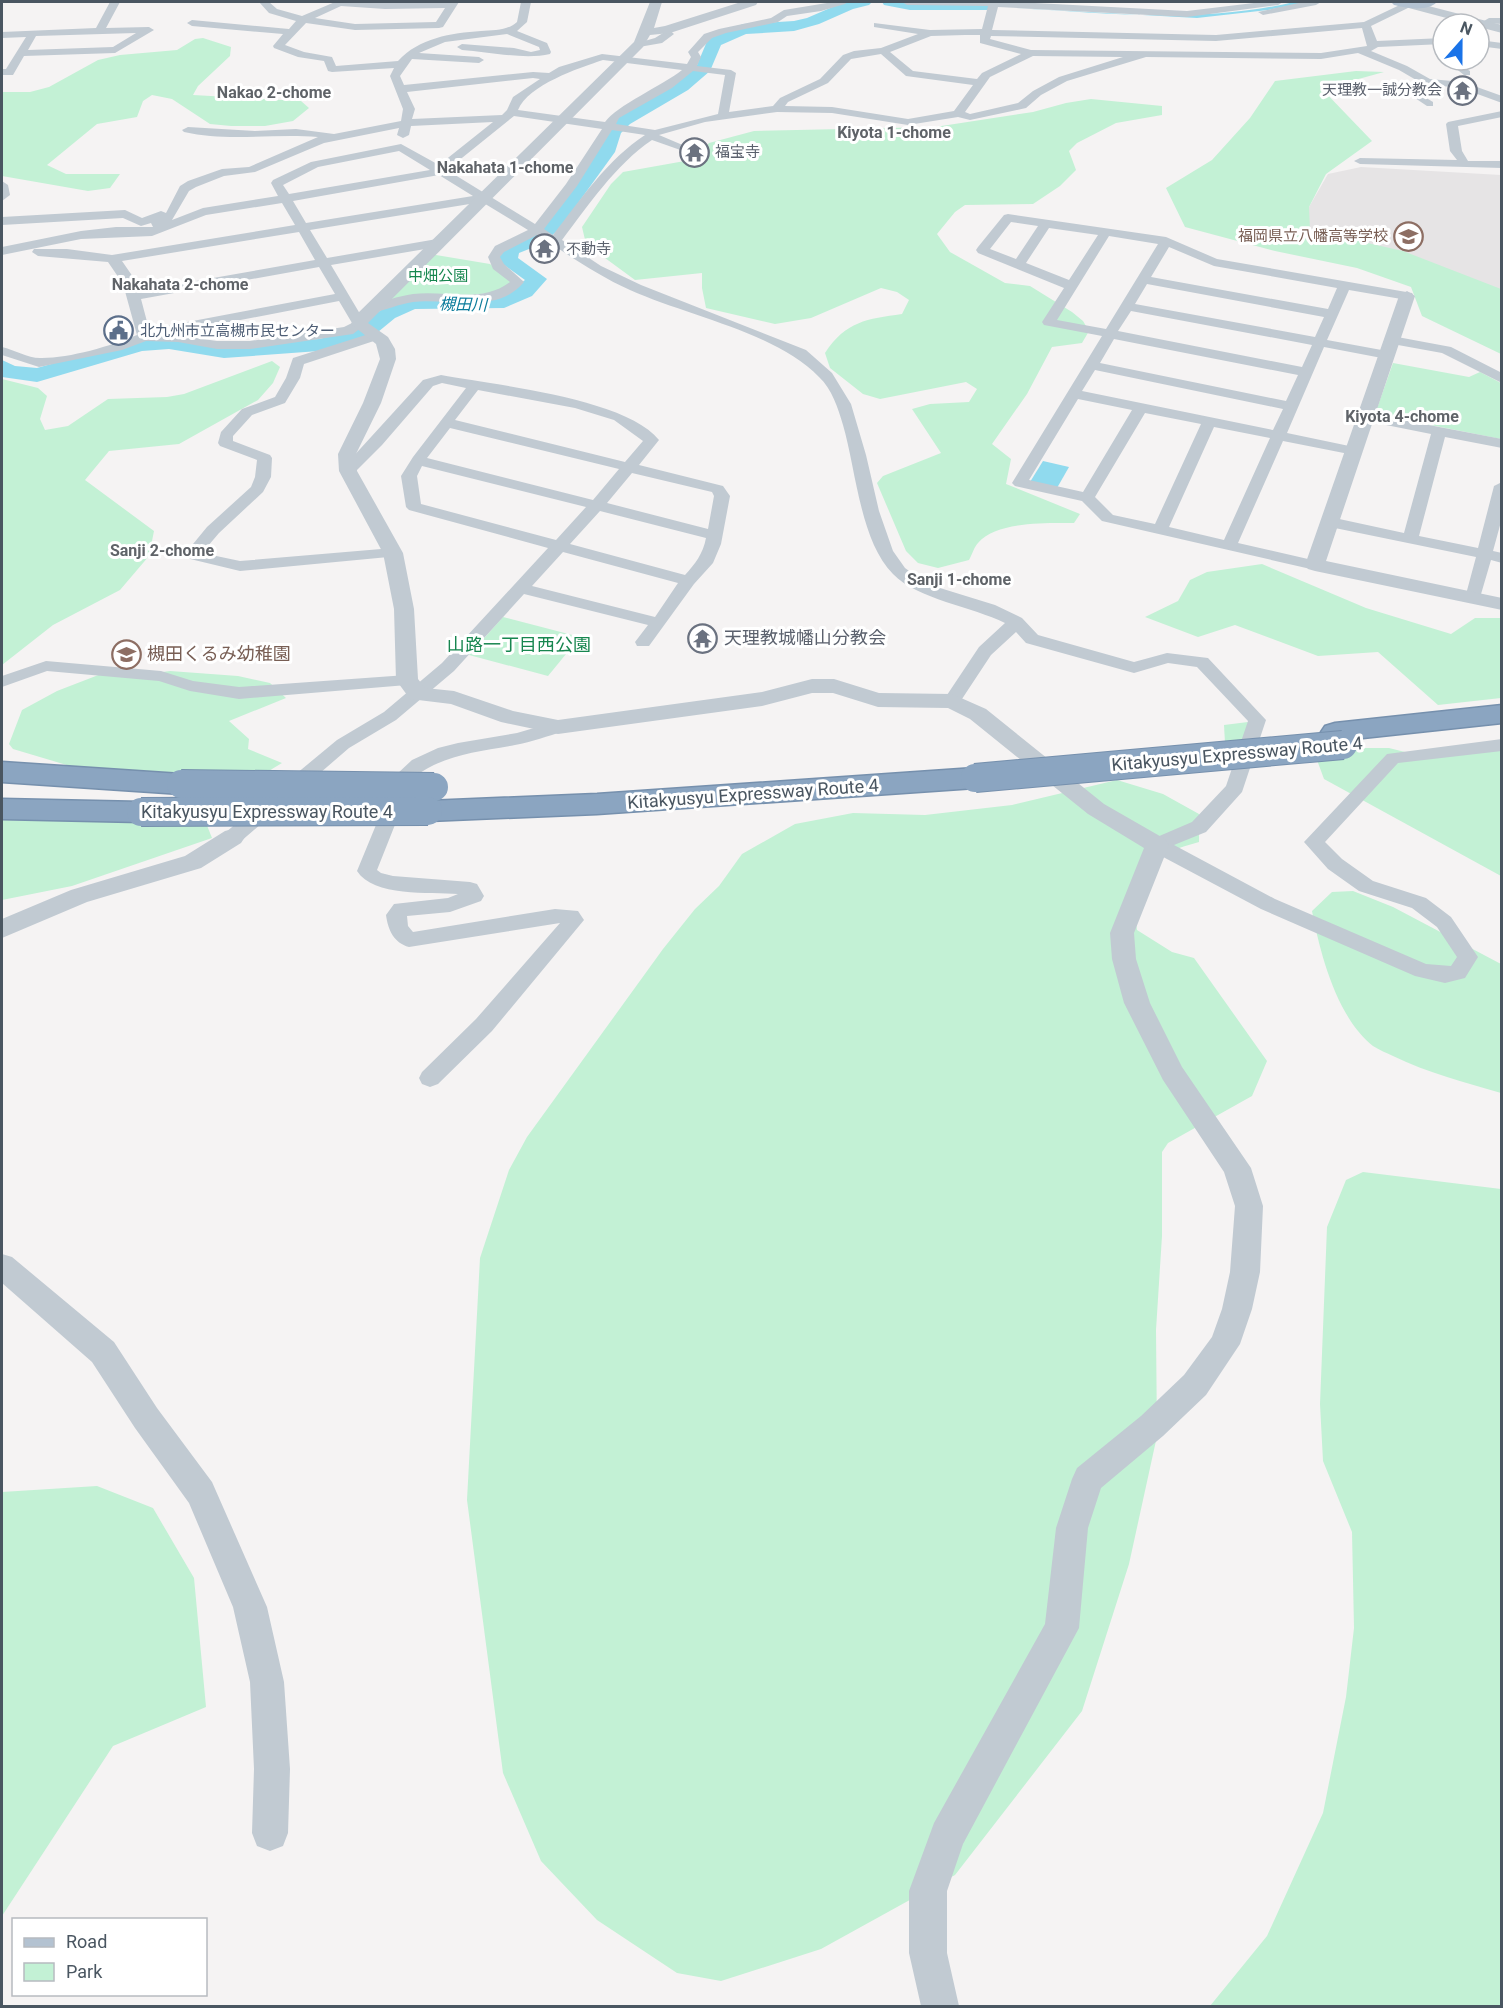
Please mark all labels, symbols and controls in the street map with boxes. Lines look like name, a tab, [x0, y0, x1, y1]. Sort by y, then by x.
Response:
north arrow	[1431, 12, 1491, 72]
text: N	[1458, 18, 1475, 39]
temple icon: 天理教一誠分教会	[1447, 74, 1479, 106]
place label: 天理教一誠分教会	[1322, 81, 1442, 99]
district label: Nakao 2-chome	[217, 83, 332, 102]
district label: Kiyota 1-chome	[837, 123, 951, 142]
temple icon: 福宝寺	[678, 136, 710, 168]
place label: 福宝寺	[715, 143, 760, 161]
district label: Nakahata 1-chome	[437, 158, 574, 177]
school or university icon: 福岡県立八幡高等学校	[1393, 220, 1425, 252]
place label: 福岡県立八幡高等学校	[1238, 227, 1388, 245]
temple icon: 不動寺	[529, 233, 561, 265]
place label: 不動寺	[566, 240, 611, 258]
park label: 中畑公園	[408, 267, 468, 285]
district label: Nakahata 2-chome	[112, 275, 249, 294]
water label: 槻田川	[439, 295, 489, 314]
public building icon: 北九州市立高槻市民センター	[103, 315, 135, 347]
place label: 北九州市立高槻市民センター	[140, 322, 335, 340]
district label: Kiyota 4-chome	[1345, 407, 1459, 426]
district label: Sanji 2-chome	[110, 541, 214, 560]
district label: Sanji 1-chome	[907, 570, 1011, 589]
temple icon: 天理教城幡山分教会	[687, 622, 719, 654]
place label: 天理教城幡山分教会	[724, 627, 886, 648]
park label: 山路一丁目西公園	[447, 634, 591, 655]
school or university icon: 槻田くるみ幼稚園	[110, 638, 142, 670]
place label: 槻田くるみ幼稚園	[147, 643, 291, 664]
street label: Kitakyusyu Expressway Route 4	[1111, 732, 1363, 775]
street label: Kitakyusyu Expressway Route 4	[627, 774, 879, 813]
street label: Kitakyusyu Expressway Route 4	[141, 801, 393, 822]
legend	[12, 1918, 207, 1996]
text: Road	[66, 1931, 107, 1952]
text: Park	[66, 1961, 103, 1982]

